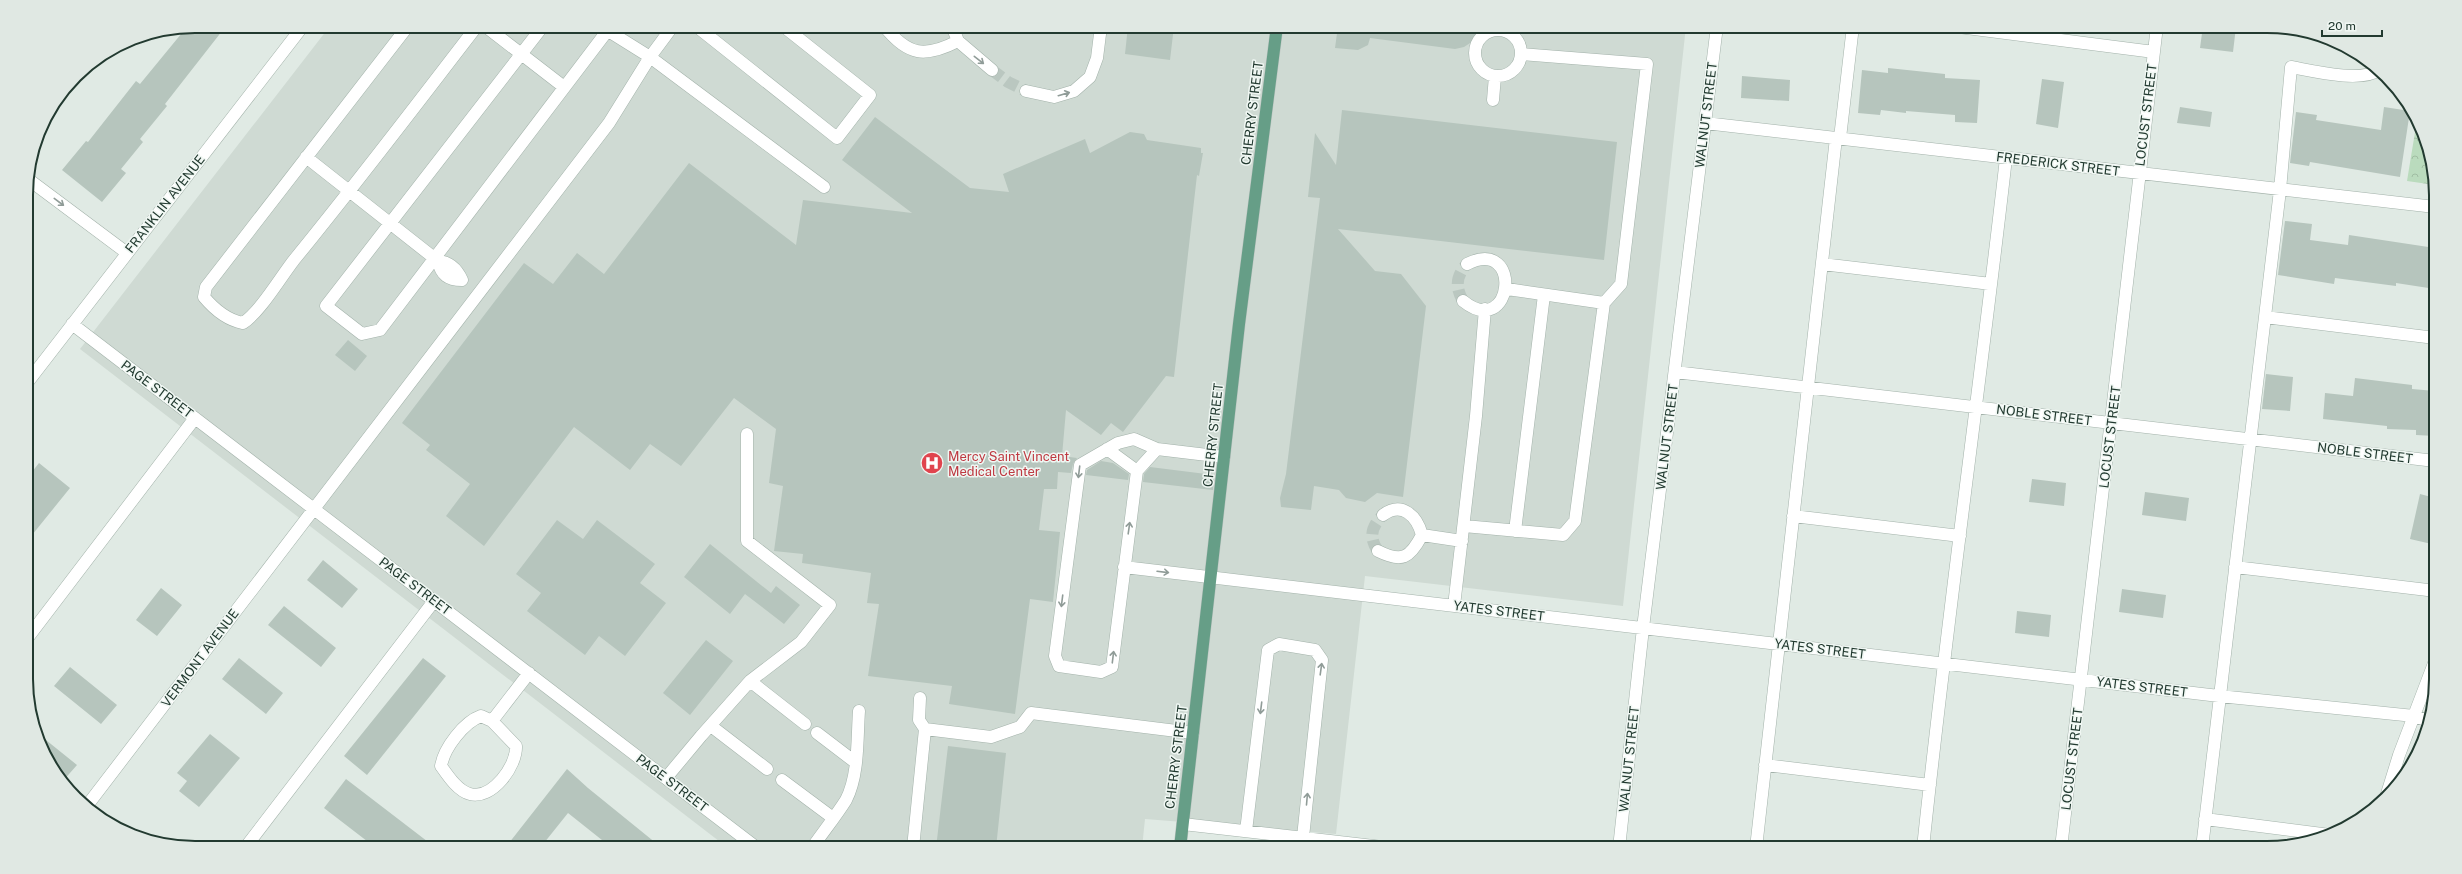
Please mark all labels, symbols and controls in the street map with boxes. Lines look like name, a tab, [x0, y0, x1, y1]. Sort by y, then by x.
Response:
scale bar	[2322, 12, 2382, 38]
text: 20 m	[2328, 19, 2356, 33]
one-way arrow	[973, 56, 984, 64]
street label: CHERRY STREET	[1238, 60, 1266, 166]
street label: WALNUT STREET	[1692, 61, 1720, 169]
street label: LOCUST STREET	[2132, 63, 2160, 167]
one-way arrow	[1057, 90, 1070, 97]
street label: FREDERICK STREET	[1995, 149, 2121, 179]
street label: FRANKLIN AVENUE	[122, 152, 208, 256]
one-way arrow	[53, 198, 64, 207]
street label: PAGE STREET	[118, 357, 196, 421]
street label: CHERRY STREET	[1200, 382, 1226, 488]
street label: WALNUT STREET	[1653, 383, 1681, 491]
street label: LOCUST STREET	[2096, 385, 2124, 489]
street label: NOBLE STREET	[1995, 402, 2093, 428]
street label: NOBLE STREET	[2316, 440, 2414, 466]
place label: Mercy Saint Vincent Medical Center	[948, 449, 1069, 479]
hospital icon: Mercy Saint Vincent Medical Center	[919, 450, 945, 476]
one-way arrow	[1075, 465, 1083, 478]
one-way arrow	[1125, 522, 1133, 535]
street label: PAGE STREET	[376, 554, 454, 618]
one-way arrow	[1156, 568, 1169, 576]
one-way arrow	[1058, 594, 1066, 607]
street label: YATES STREET	[1453, 598, 1546, 624]
street label: VERMONT AVENUE	[158, 606, 242, 710]
street label: YATES STREET	[1774, 636, 1867, 662]
one-way arrow	[1109, 651, 1117, 664]
one-way arrow	[1317, 663, 1325, 676]
street label: YATES STREET	[2096, 674, 2189, 700]
one-way arrow	[1257, 701, 1265, 714]
street label: CHERRY STREET	[1162, 704, 1190, 810]
street label: WALNUT STREET	[1616, 705, 1642, 813]
street label: LOCUST STREET	[2058, 707, 2086, 811]
street label: PAGE STREET	[633, 751, 711, 815]
one-way arrow	[1303, 793, 1311, 806]

